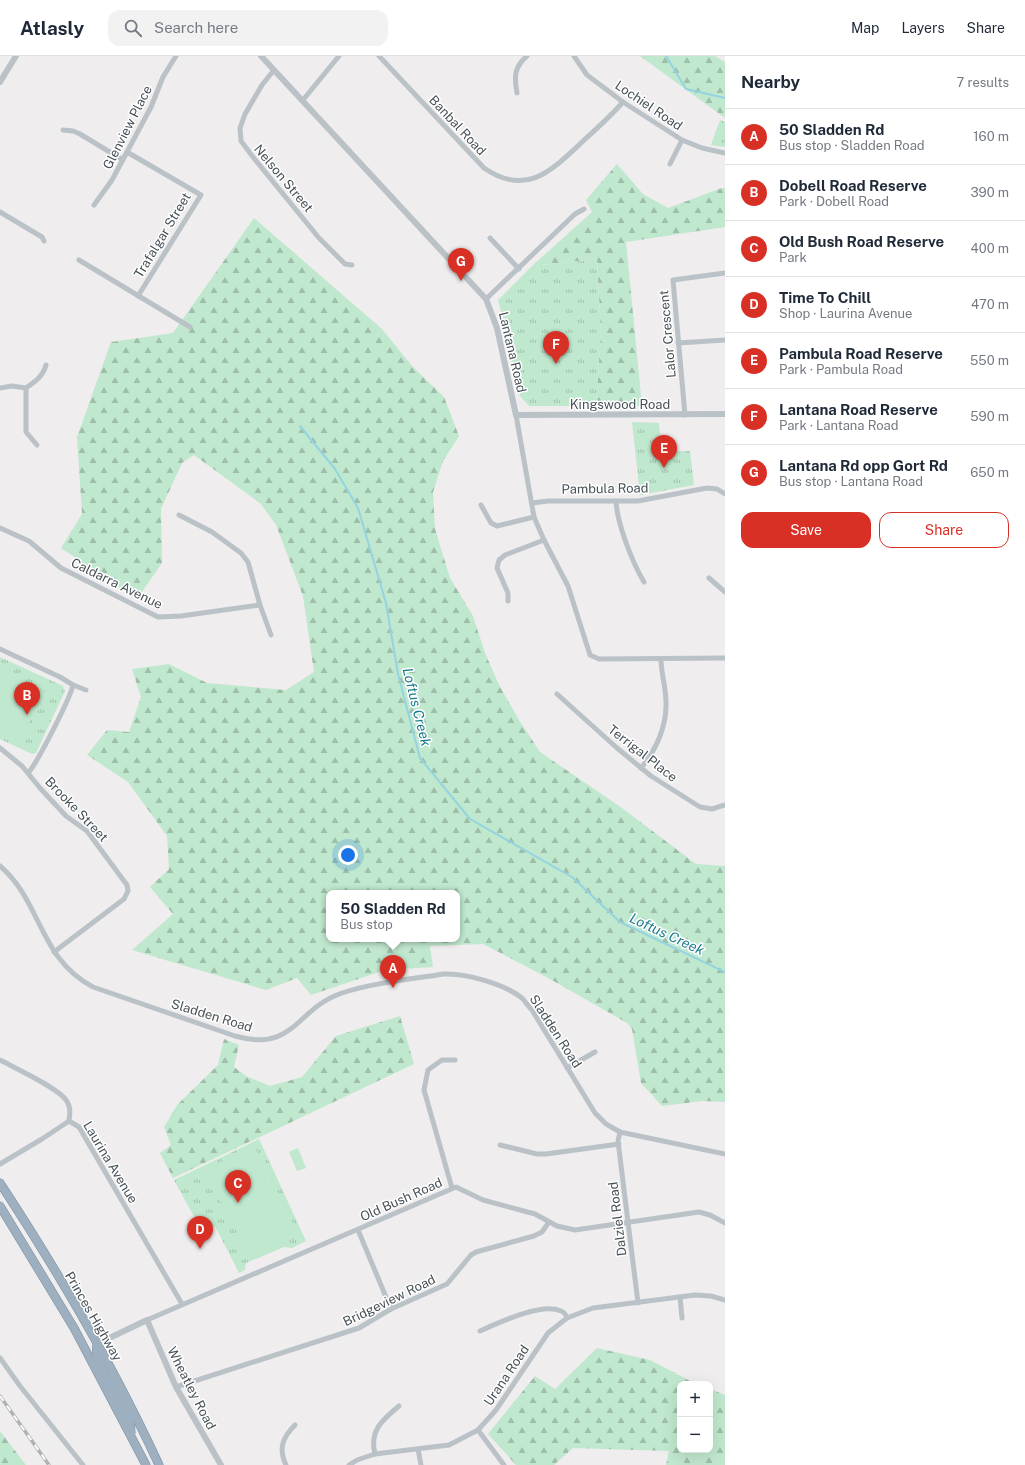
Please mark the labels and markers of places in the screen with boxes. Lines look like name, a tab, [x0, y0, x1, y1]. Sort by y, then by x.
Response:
pin: G	[448, 248, 474, 281]
pin: F	[543, 331, 569, 364]
pin: E	[651, 435, 677, 468]
pin: B	[14, 682, 40, 715]
pin: A	[380, 955, 406, 988]
pin: C	[225, 1170, 251, 1203]
pin: D	[187, 1216, 213, 1249]

